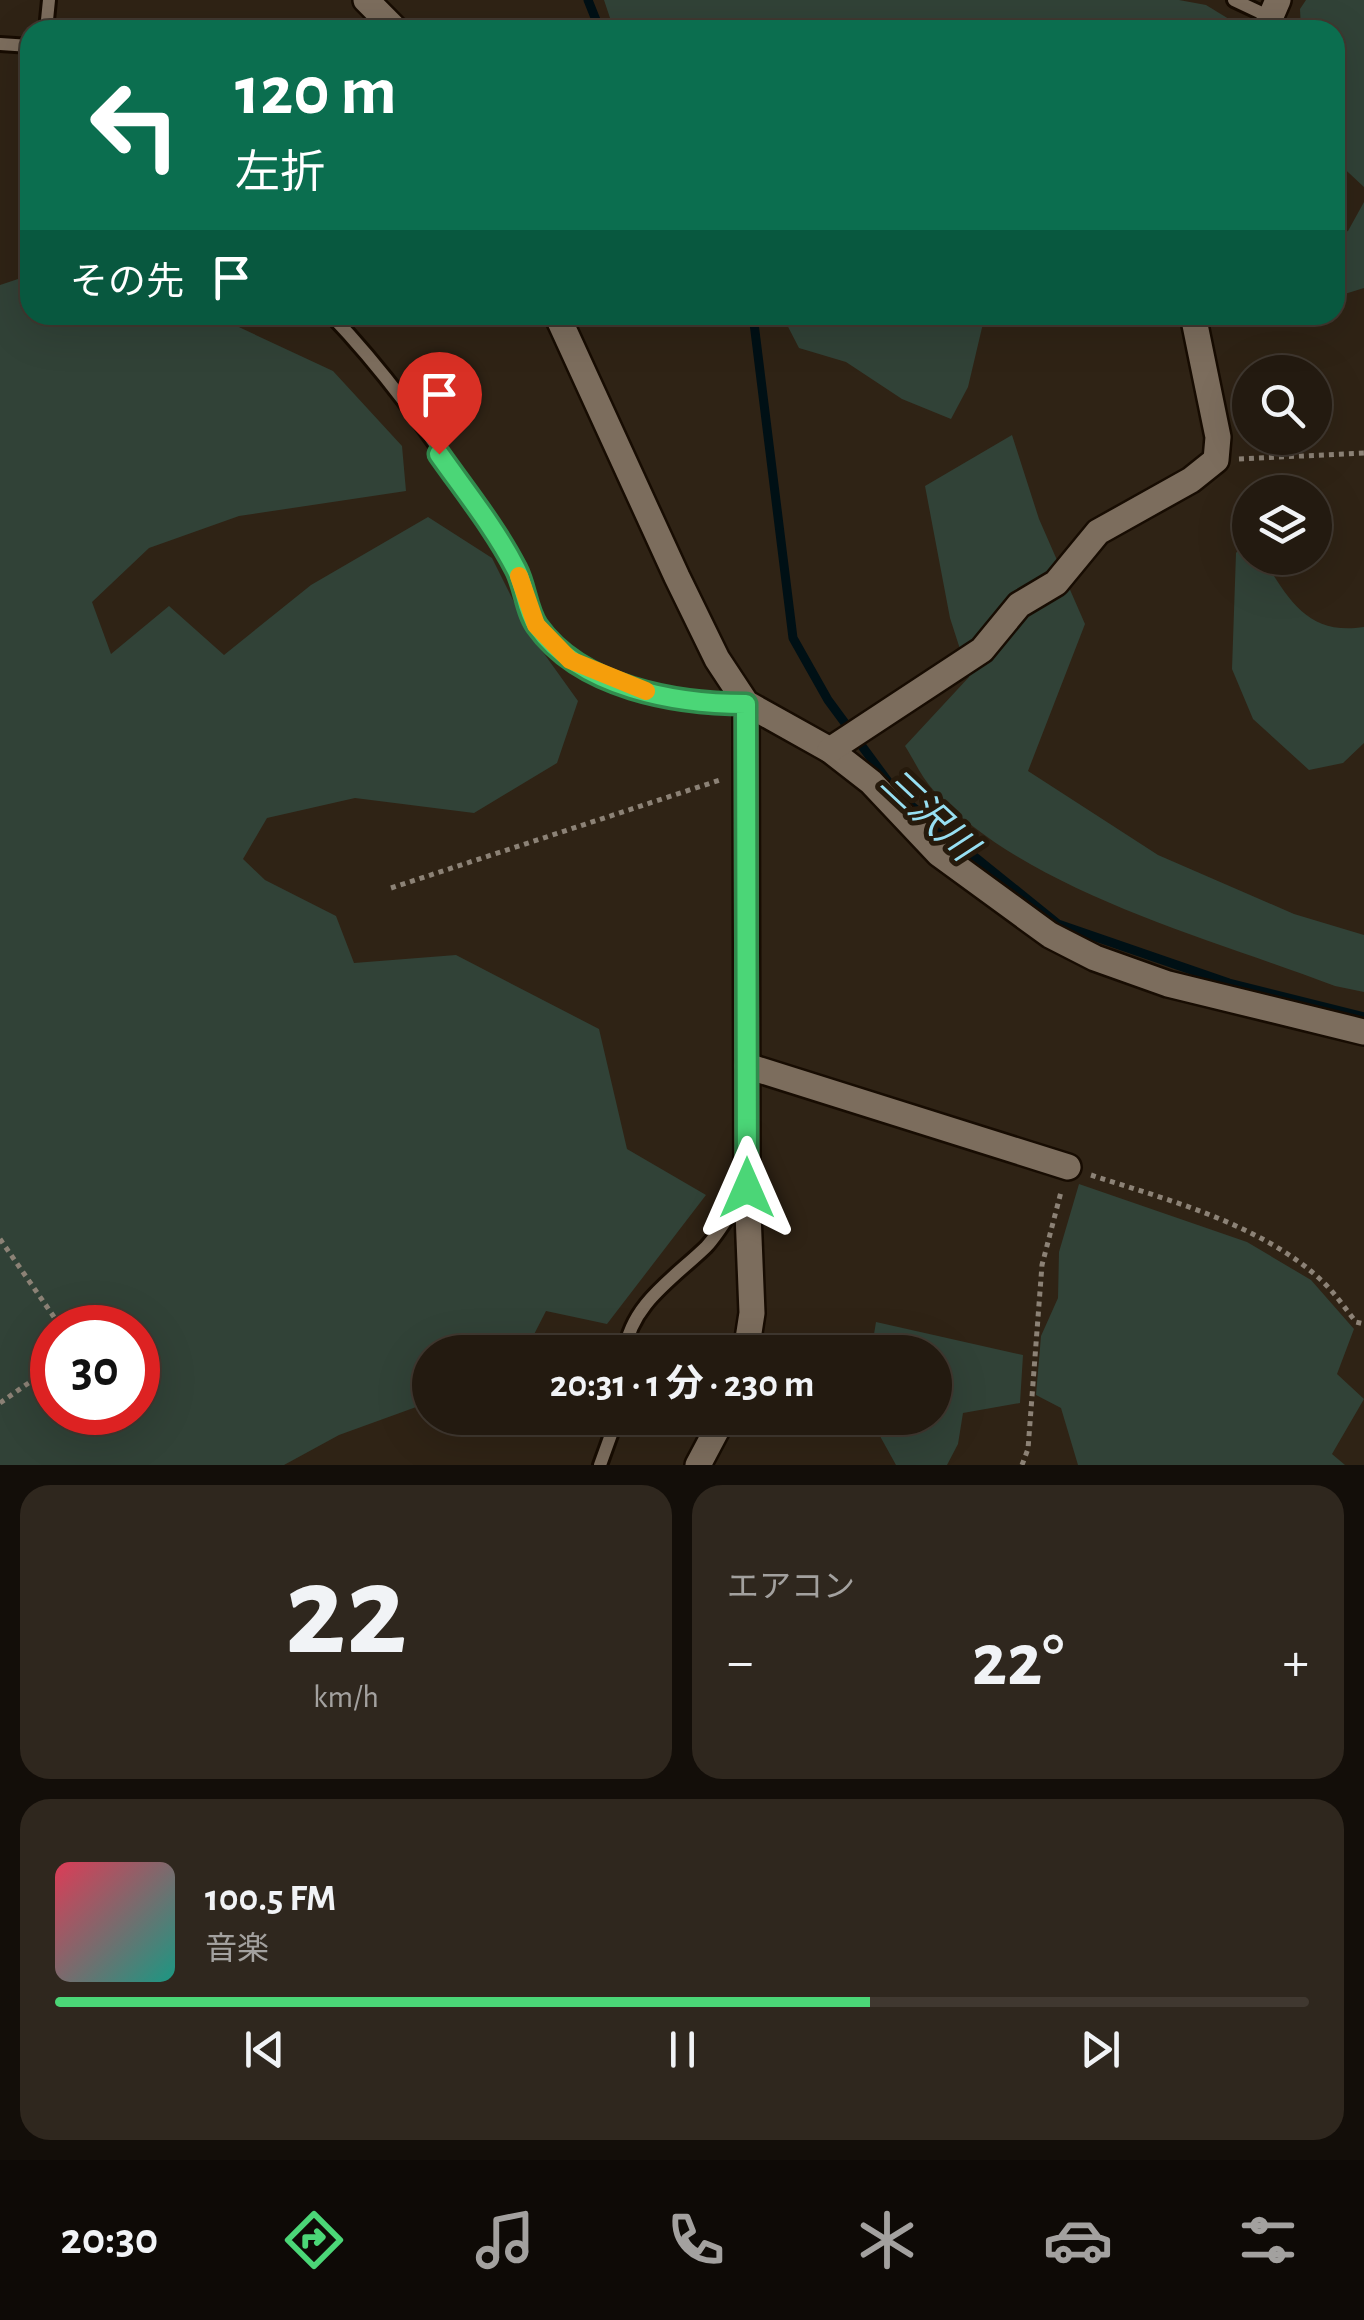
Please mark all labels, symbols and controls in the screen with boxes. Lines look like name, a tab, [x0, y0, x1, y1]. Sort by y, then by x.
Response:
text: 120 m	[235, 57, 397, 127]
icon: left	[70, 60, 200, 190]
text: 左折	[235, 151, 325, 196]
icon: arrive	[204, 250, 259, 305]
text: その先	[70, 264, 184, 302]
pin	[397, 352, 482, 455]
map controls	[1232, 355, 1332, 575]
button: search	[1232, 355, 1332, 455]
icon: arrive	[412, 367, 467, 422]
button: layers	[1232, 475, 1332, 575]
water label: 三沢川	[873, 761, 987, 871]
position arrow	[695, 1136, 799, 1240]
speed limit sign: 30	[30, 1305, 160, 1435]
text: 20:31 · 1 分 · 230 m	[550, 1366, 814, 1404]
text: 22	[285, 1548, 407, 1678]
text: エアコン	[727, 1571, 855, 1603]
text: 22°	[972, 1624, 1064, 1699]
text: −	[727, 1635, 753, 1690]
text: +	[1283, 1635, 1309, 1690]
text: km/h	[313, 1681, 379, 1713]
text: 100.5 FM	[205, 1880, 336, 1918]
text: 音楽	[205, 1933, 269, 1965]
icon: previous	[237, 2022, 292, 2077]
icon: pause	[655, 2022, 710, 2077]
icon: next	[1073, 2022, 1128, 2077]
icon: directions	[279, 2205, 349, 2275]
icon: music	[470, 2205, 540, 2275]
icon: phone	[661, 2205, 731, 2275]
icon: climate	[852, 2205, 922, 2275]
icon: car	[1043, 2205, 1113, 2275]
icon: filters	[1233, 2205, 1303, 2275]
text: 20:30	[60, 2217, 158, 2262]

